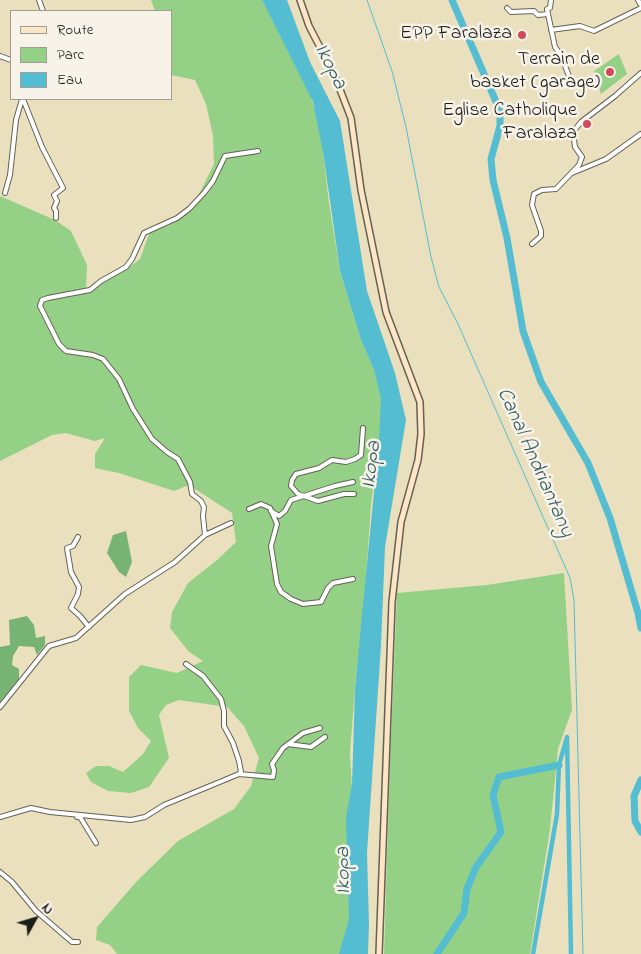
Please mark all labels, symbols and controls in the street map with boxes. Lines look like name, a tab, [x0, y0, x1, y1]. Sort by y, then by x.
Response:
legend	[10, 10, 172, 100]
text: Route	[57, 19, 93, 41]
place label: EPP Faralaza	[400, 23, 512, 47]
marker: EPP Faralaza	[516, 29, 528, 41]
water label: Ikopa	[307, 40, 351, 94]
text: Parc	[57, 44, 84, 66]
place label: Terrain de basket (garage)	[470, 49, 600, 96]
marker: Terrain de basket (garage)	[604, 66, 616, 78]
text: Eau	[57, 69, 83, 91]
place label: Eglise Catholique Faralaza	[442, 100, 577, 147]
marker: Eglise Catholique Faralaza	[581, 118, 593, 130]
water label: Canal Andriantany	[490, 384, 578, 542]
water label: Ikopa	[358, 440, 388, 490]
water label: Ikopa	[332, 847, 358, 895]
north arrow	[10, 894, 60, 944]
text: N	[36, 899, 58, 920]

